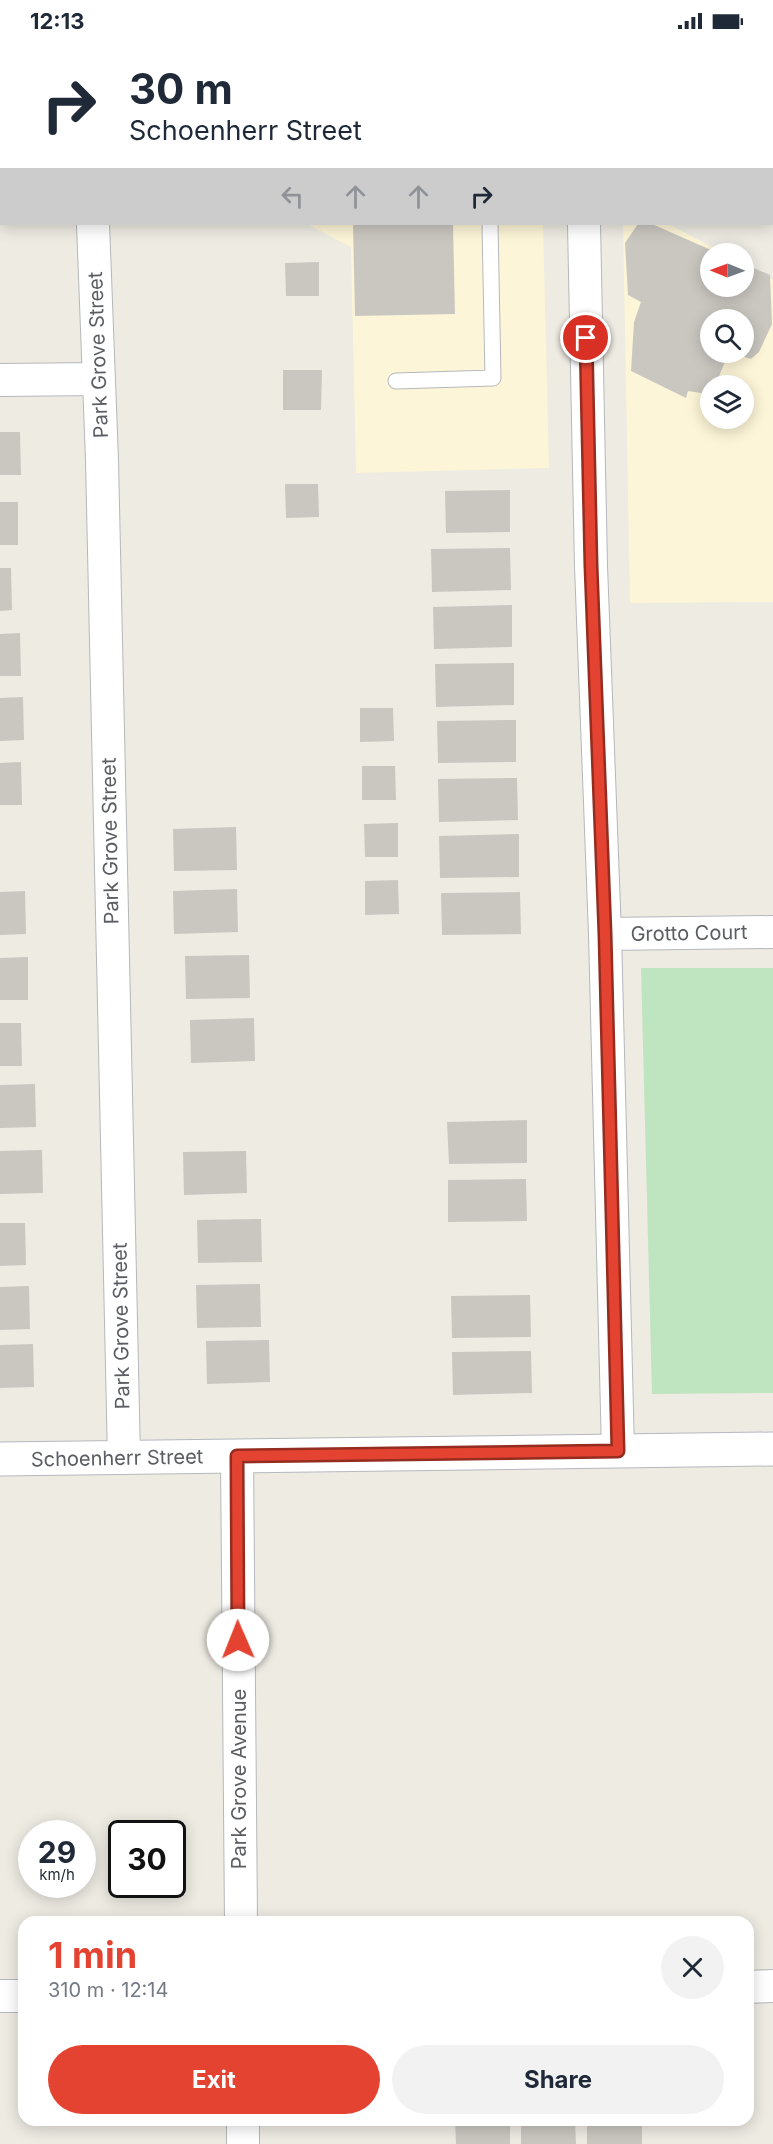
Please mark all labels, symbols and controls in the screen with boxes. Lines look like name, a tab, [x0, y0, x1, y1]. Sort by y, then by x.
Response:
text: 12:13	[30, 8, 84, 34]
text: 30 m	[129, 63, 233, 114]
icon: right	[30, 66, 108, 144]
text: Schoenherr Street	[129, 114, 362, 147]
icon: left	[276, 180, 309, 213]
icon: ahead	[339, 180, 372, 213]
icon: ahead	[402, 180, 435, 213]
icon: right	[465, 180, 498, 213]
north arrow	[700, 243, 754, 297]
map controls	[700, 243, 754, 429]
street label: Park Grove Street	[83, 271, 113, 439]
button: search	[700, 309, 754, 363]
pin	[560, 312, 611, 363]
icon: arrive	[569, 321, 602, 354]
button: layers	[700, 375, 754, 429]
street label: Park Grove Street	[97, 757, 123, 925]
street label: Grotto Court	[630, 920, 748, 946]
street label: Park Grove Street	[108, 1242, 134, 1410]
street label: Schoenherr Street	[31, 1444, 204, 1472]
position arrow	[206, 1608, 270, 1672]
street label: Park Grove Avenue	[227, 1689, 251, 1869]
speed limit sign: 30	[108, 1820, 186, 1898]
text: 29	[38, 1834, 76, 1870]
text: km/h	[39, 1865, 75, 1884]
text: 1 min	[48, 1933, 137, 1977]
button: close	[661, 1936, 724, 1999]
text: 310 m · 12:14	[48, 1978, 168, 2002]
button: Exit	[48, 2045, 380, 2114]
button: Share	[392, 2045, 724, 2114]

